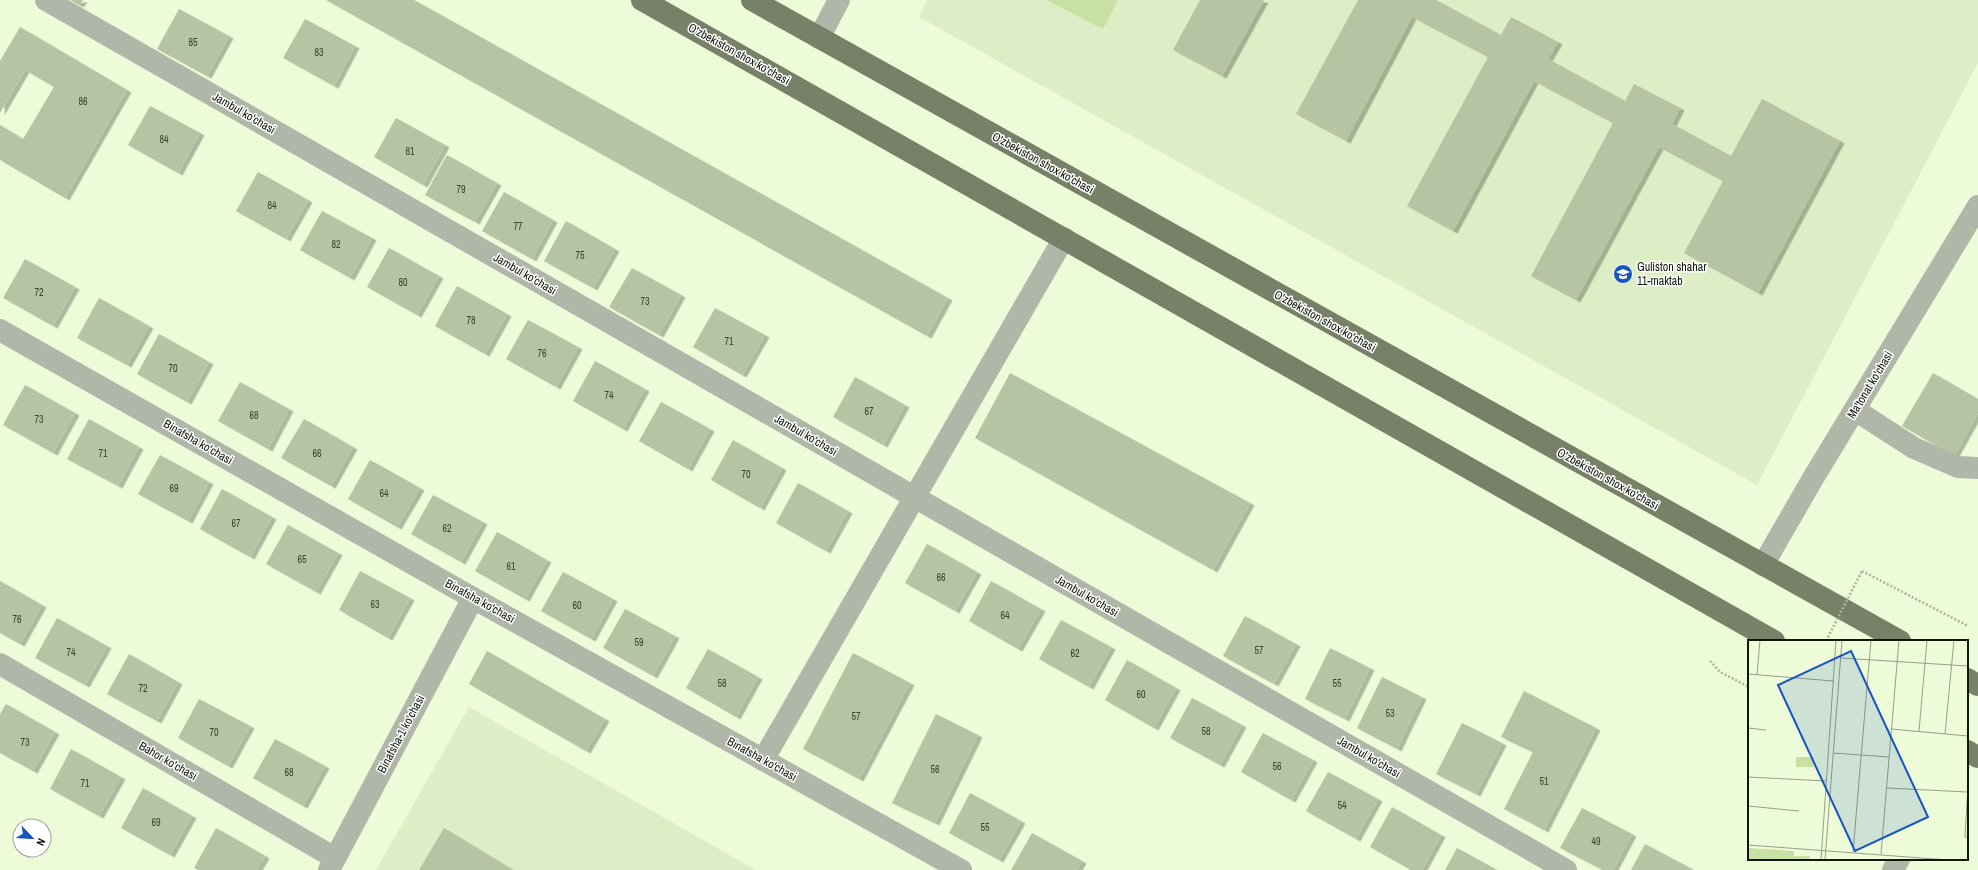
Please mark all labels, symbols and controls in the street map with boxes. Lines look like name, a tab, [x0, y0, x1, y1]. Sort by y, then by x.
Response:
street label: O'zbekiston shox ko'chasi	[685, 19, 793, 89]
house number: 85	[188, 36, 198, 49]
house number: 83	[314, 46, 324, 59]
street label: Jambul ko'chasi	[210, 89, 278, 137]
house number: 86	[78, 95, 88, 108]
street label: O'zbekiston shox ko'chasi	[989, 128, 1097, 198]
house number: 84	[159, 133, 169, 146]
house number: 81	[405, 145, 415, 158]
house number: 79	[456, 183, 466, 196]
house number: 84	[267, 199, 277, 212]
house number: 77	[513, 220, 523, 233]
house number: 82	[331, 238, 341, 251]
house number: 75	[575, 249, 585, 262]
street label: Jambul ko'chasi	[491, 250, 559, 298]
place label: Guliston shahar 11-maktab	[1637, 259, 1707, 289]
school or university icon: Guliston shahar 11-maktab	[1612, 263, 1634, 285]
house number: 80	[398, 276, 408, 289]
house number: 72	[34, 286, 44, 299]
street label: O'zbekiston shox ko'chasi	[1271, 286, 1379, 356]
house number: 73	[640, 295, 650, 308]
house number: 78	[466, 314, 476, 327]
house number: 71	[724, 335, 734, 348]
house number: 76	[537, 347, 547, 360]
street label: Ma'tonat ko'chasi	[1844, 348, 1896, 422]
house number: 70	[168, 362, 178, 375]
house number: 74	[604, 389, 614, 402]
house number: 67	[864, 405, 874, 418]
house number: 68	[249, 409, 259, 422]
street label: Jambul ko'chasi	[772, 411, 840, 459]
house number: 73	[34, 413, 44, 426]
street label: Binafsha ko'chasi	[160, 416, 236, 468]
street label: O'zbekiston shox ko'chasi	[1554, 444, 1662, 514]
house number: 71	[98, 447, 108, 460]
house number: 66	[312, 447, 322, 460]
house number: 70	[741, 468, 751, 481]
house number: 69	[169, 482, 179, 495]
house number: 64	[379, 487, 389, 500]
house number: 67	[231, 517, 241, 530]
house number: 62	[442, 522, 452, 535]
house number: 65	[297, 553, 307, 566]
house number: 61	[506, 560, 516, 573]
house number: 66	[936, 571, 946, 584]
street label: Jambul ko'chasi	[1053, 572, 1121, 620]
street label: Binafsha ko'chasi	[442, 575, 518, 627]
house number: 63	[370, 598, 380, 611]
house number: 60	[572, 599, 582, 612]
house number: 64	[1000, 609, 1010, 622]
house number: 76	[12, 613, 22, 626]
house number: 59	[634, 636, 644, 649]
inset map	[1748, 640, 1968, 860]
house number: 57	[1254, 644, 1264, 657]
house number: 74	[66, 646, 76, 659]
house number: 62	[1070, 647, 1080, 660]
house number: 58	[717, 677, 727, 690]
house number: 55	[1332, 677, 1342, 690]
house number: 72	[138, 682, 148, 695]
house number: 60	[1136, 688, 1146, 701]
street label: Binafsha-1 ko'chasi	[374, 692, 428, 776]
house number: 53	[1385, 707, 1395, 720]
house number: 57	[851, 710, 861, 723]
house number: 58	[1201, 725, 1211, 738]
house number: 70	[209, 726, 219, 739]
street label: Binafsha ko'chasi	[724, 733, 800, 785]
street label: Jambul ko'chasi	[1335, 733, 1403, 781]
house number: 73	[20, 736, 30, 749]
street label: Bahor ko'chasi	[136, 738, 200, 784]
house number: 56	[1272, 760, 1282, 773]
house number: 56	[930, 763, 940, 776]
house number: 68	[284, 766, 294, 779]
house number: 51	[1539, 775, 1549, 788]
house number: 71	[80, 777, 90, 790]
house number: 54	[1337, 799, 1347, 812]
house number: 69	[151, 816, 161, 829]
north arrow	[12, 818, 52, 858]
house number: 55	[980, 821, 990, 834]
house number: 49	[1591, 835, 1601, 848]
text: N	[33, 836, 49, 848]

